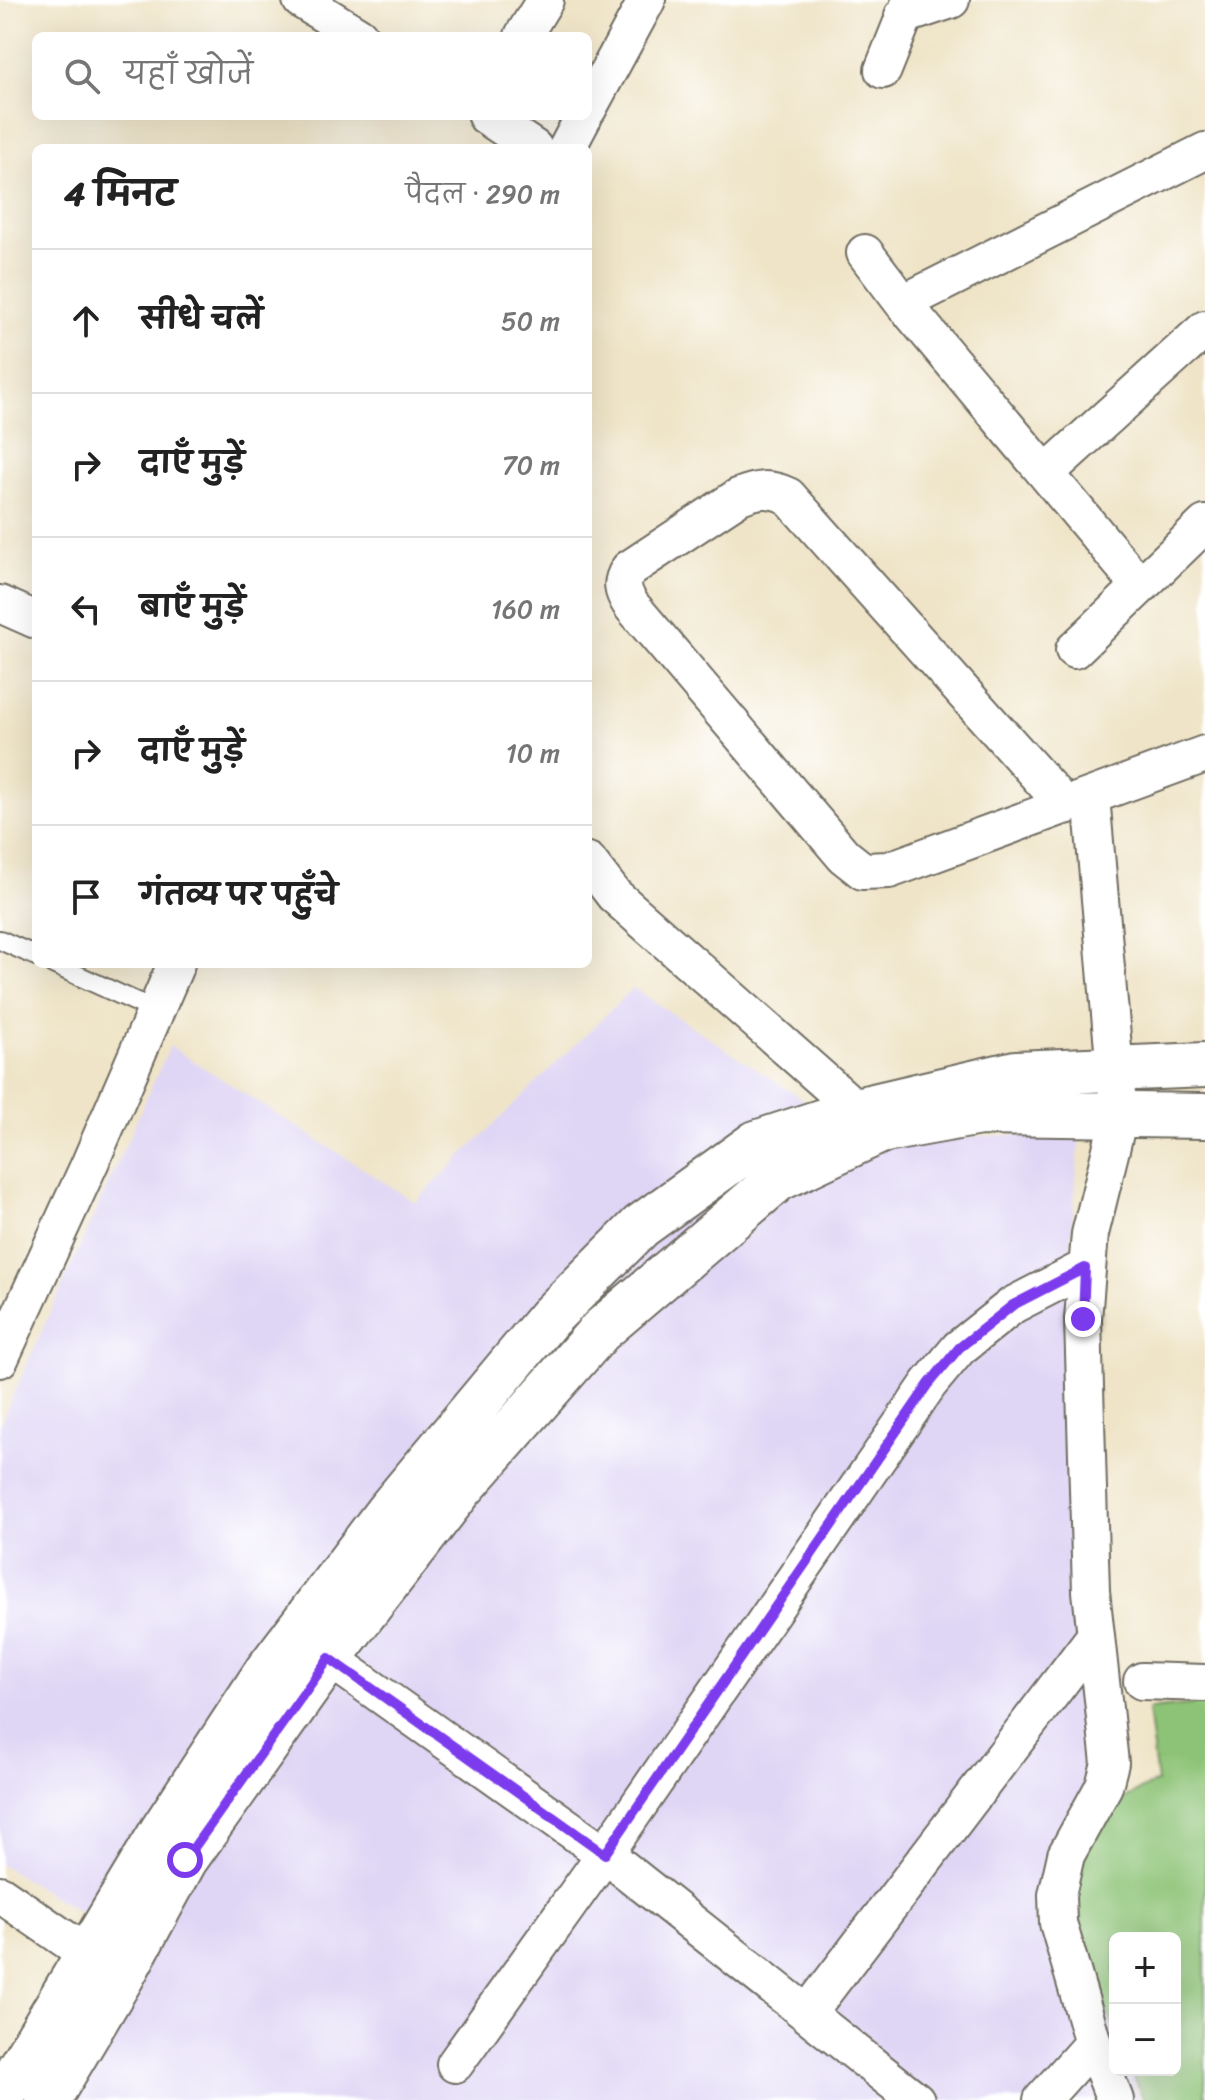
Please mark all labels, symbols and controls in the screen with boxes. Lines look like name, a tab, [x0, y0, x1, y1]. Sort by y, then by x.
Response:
search box	[32, 32, 592, 120]
text: यहाँ खोजें	[124, 47, 253, 101]
icon: search	[60, 54, 104, 98]
text: 4 मिनट	[64, 164, 177, 224]
text: पैदल · 290 m	[405, 171, 560, 217]
text: सीधे चलें	[140, 292, 263, 346]
text: 50 m	[501, 298, 560, 344]
icon: ahead	[64, 299, 108, 343]
text: दाएँ मुड़ें	[140, 436, 245, 490]
text: 70 m	[502, 442, 560, 488]
icon: right	[64, 443, 108, 487]
text: बाएँ मुड़ें	[140, 580, 245, 634]
text: 160 m	[491, 586, 560, 632]
icon: left	[64, 587, 108, 631]
text: दाएँ मुड़ें	[140, 724, 245, 778]
text: 10 m	[506, 730, 560, 776]
icon: right	[64, 731, 108, 775]
text: गंतव्य पर पहुँचे	[140, 868, 338, 922]
icon: arrive	[64, 875, 108, 919]
route end	[1065, 1301, 1101, 1337]
route start	[167, 1842, 203, 1878]
map controls	[1109, 1932, 1181, 2076]
button: +	[1109, 1932, 1181, 2004]
button: −	[1109, 2004, 1181, 2076]

